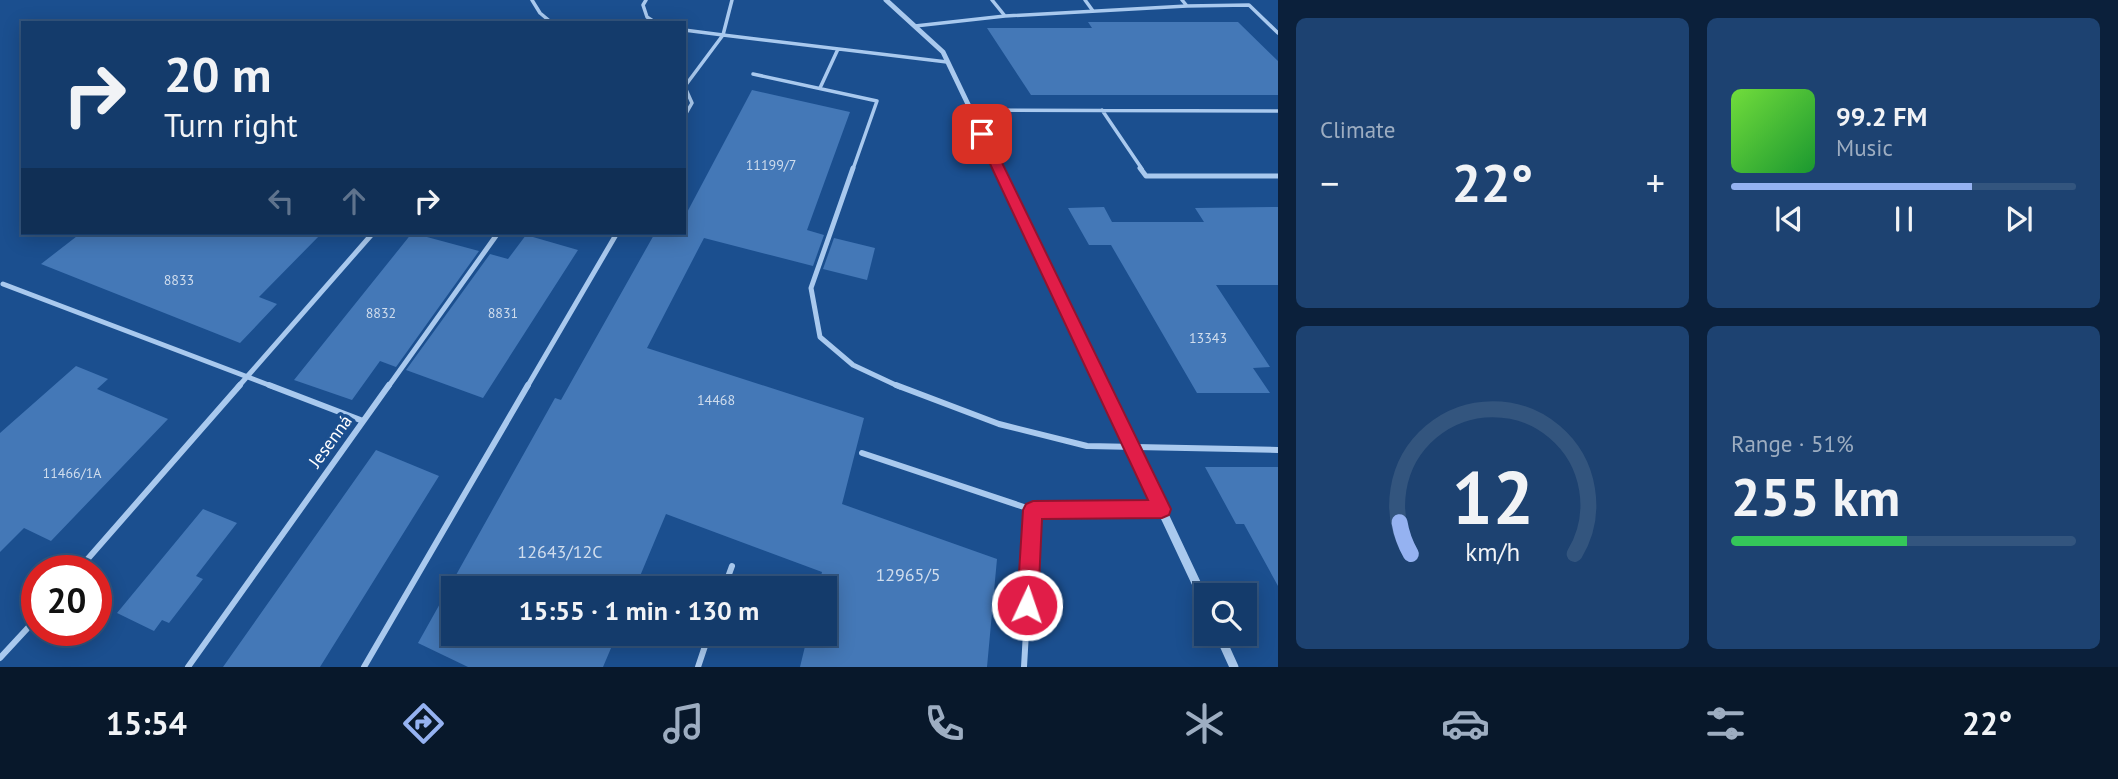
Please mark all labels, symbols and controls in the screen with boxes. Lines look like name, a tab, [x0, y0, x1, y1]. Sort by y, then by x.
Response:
text: 20 m	[164, 42, 271, 106]
icon: right	[49, 49, 140, 140]
text: 99.2 FM	[1836, 100, 1927, 133]
text: Turn right	[164, 104, 298, 146]
pin	[952, 104, 1012, 164]
icon: arrive	[963, 115, 1001, 153]
text: Climate	[1320, 115, 1395, 144]
text: Music	[1836, 133, 1893, 162]
text: 22°	[1452, 149, 1533, 216]
house number: 11199/7	[746, 156, 796, 174]
text: −	[1320, 158, 1339, 207]
text: +	[1646, 158, 1665, 207]
icon: left	[262, 182, 300, 220]
icon: ahead	[335, 182, 373, 220]
icon: right	[408, 182, 446, 220]
icon: previous	[1770, 200, 1808, 238]
icon: pause	[1885, 200, 1923, 238]
icon: next	[2000, 200, 2038, 238]
house number: 8833	[164, 271, 194, 289]
house number: 8832	[366, 304, 396, 322]
house number: 8831	[488, 304, 518, 322]
house number: 13343	[1189, 329, 1227, 347]
house number: 14468	[697, 391, 735, 409]
street label: Jesenná	[303, 410, 357, 473]
text: Range · 51%	[1731, 429, 1854, 458]
text: 12	[1451, 450, 1534, 544]
text: 255 km	[1731, 463, 1900, 530]
house number: 11466/1A	[43, 464, 102, 482]
text: km/h	[1465, 535, 1520, 567]
house number: 12643/12C	[517, 540, 603, 563]
speed limit sign: 20	[21, 555, 112, 646]
house number: 12965/5	[875, 563, 941, 586]
position arrow	[990, 568, 1064, 642]
map controls	[1194, 583, 1257, 646]
button: search	[1194, 583, 1257, 646]
text: 15:55 · 1 min · 130 m	[519, 594, 759, 627]
icon: directions	[399, 699, 448, 748]
icon: music	[659, 699, 708, 748]
icon: phone	[920, 699, 969, 748]
icon: climate	[1180, 699, 1229, 748]
icon: car	[1441, 699, 1490, 748]
icon: filters	[1701, 699, 1750, 748]
text: 15:54	[106, 702, 187, 744]
text: 22°	[1962, 702, 2012, 744]

